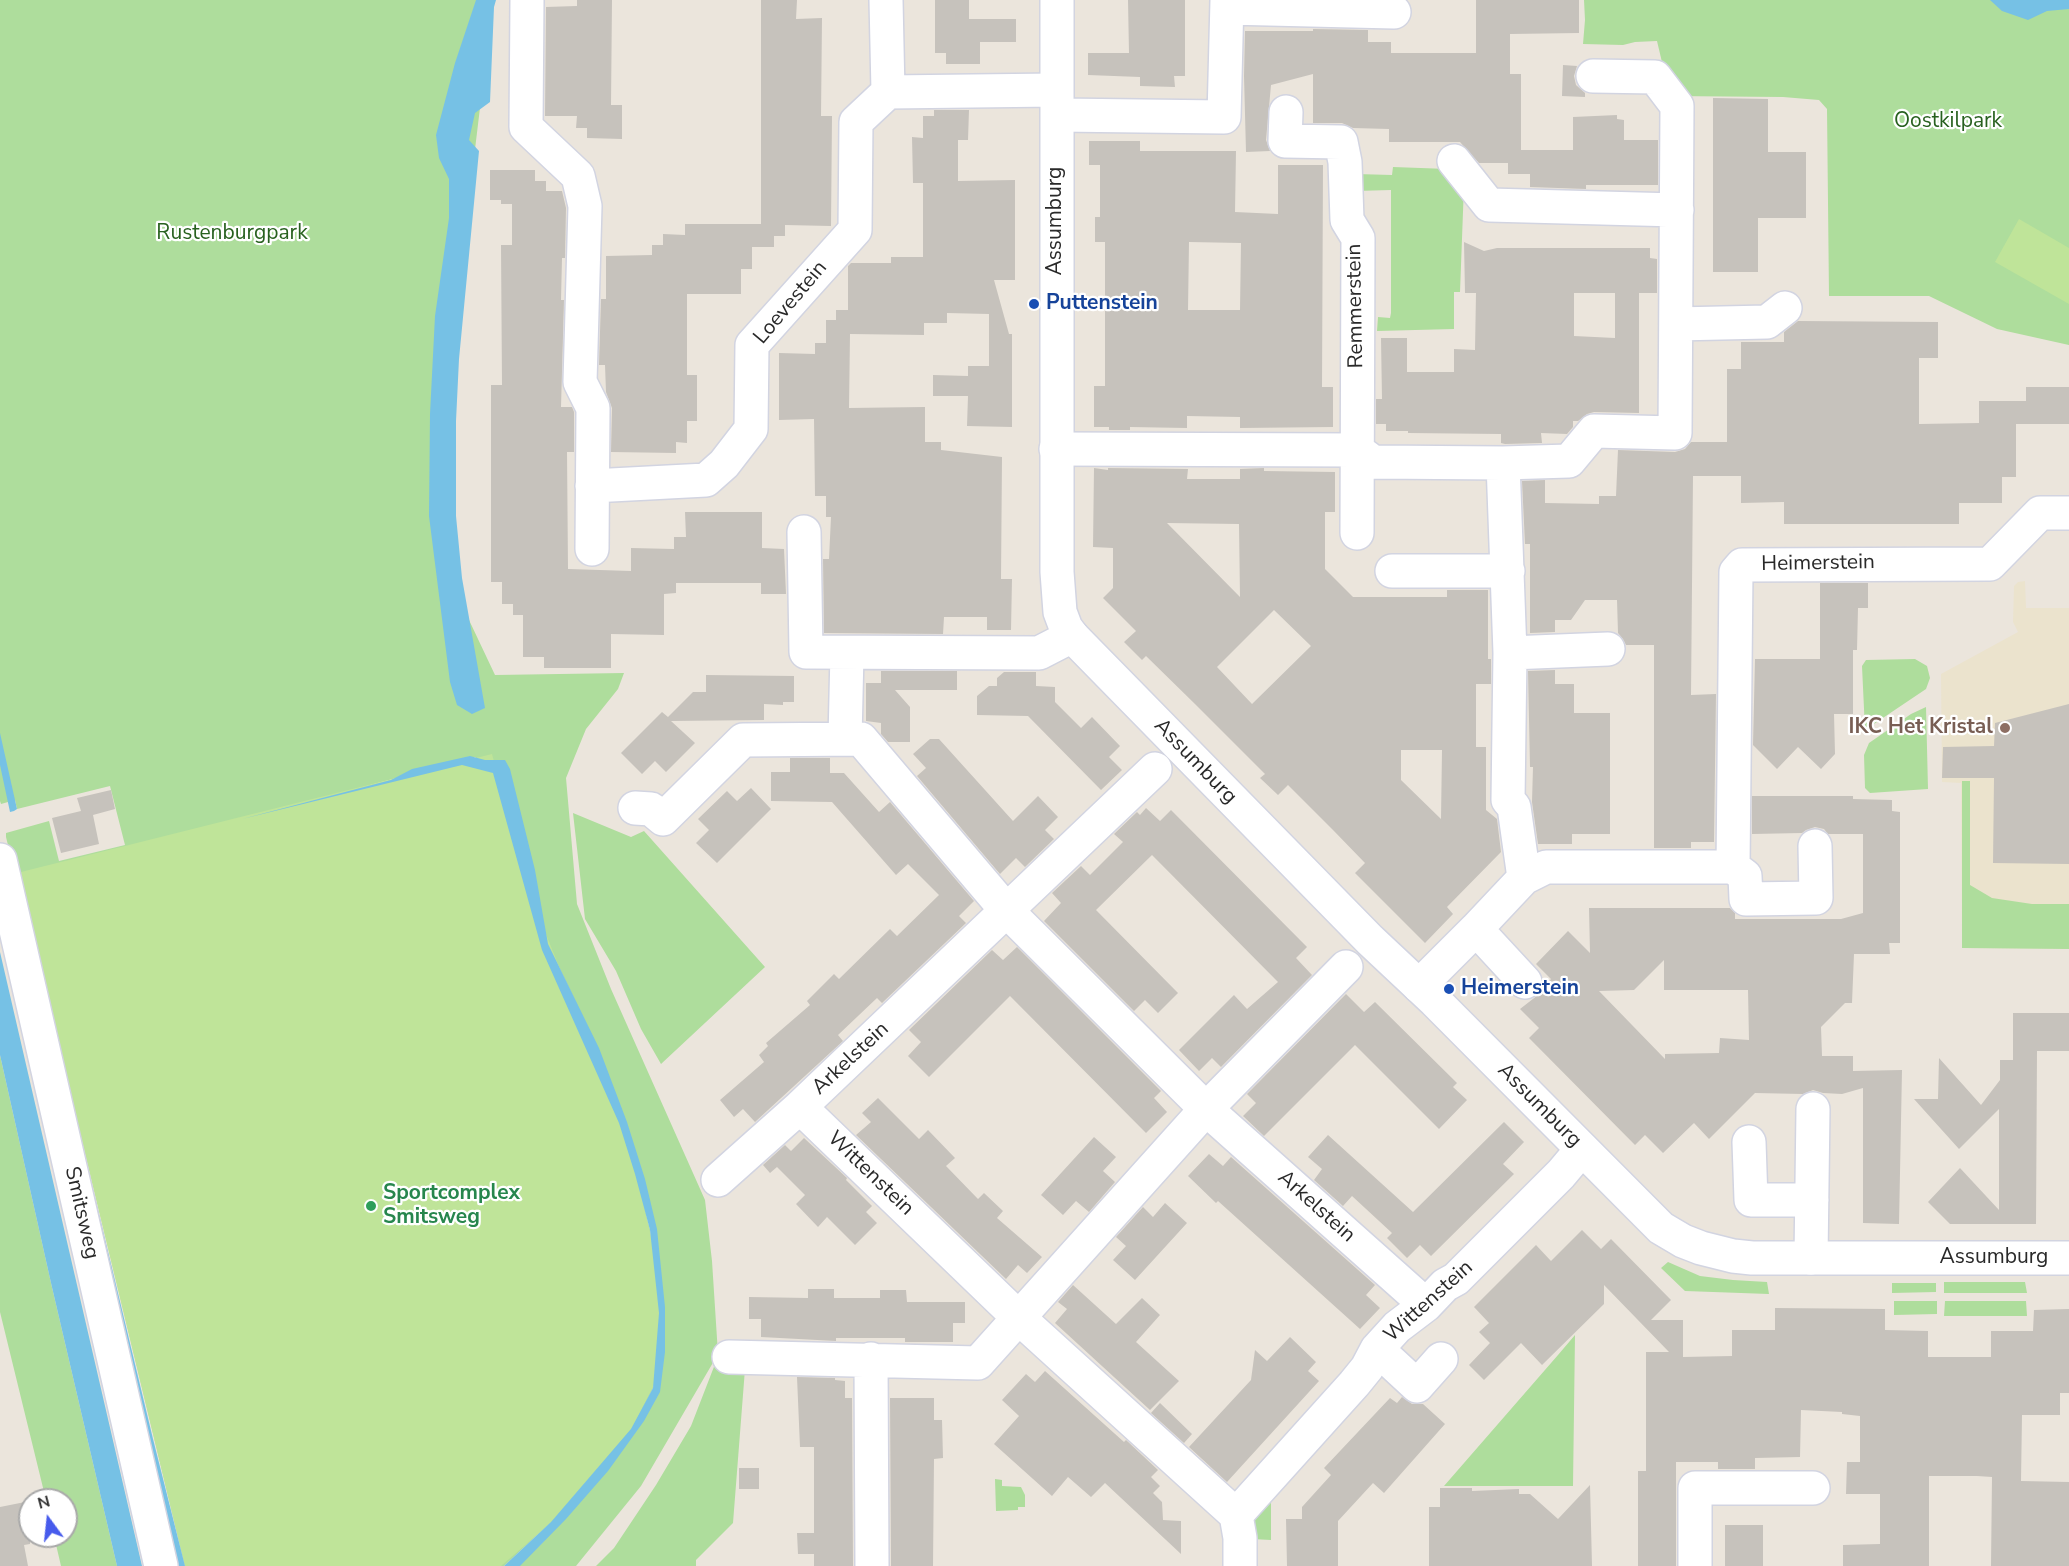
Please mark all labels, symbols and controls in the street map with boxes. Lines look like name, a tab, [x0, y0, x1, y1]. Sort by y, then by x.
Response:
park label: Oostkilpark	[1894, 109, 2002, 135]
street label: Assumburg	[1043, 167, 1069, 275]
park label: Rustenburgpark	[156, 221, 308, 247]
street label: Remmerstein	[1342, 243, 1370, 369]
street label: Loevestein	[749, 256, 833, 350]
place label: Puttenstein	[1046, 291, 1158, 317]
marker: Puttenstein	[1027, 297, 1041, 311]
street label: Heimerstein	[1761, 550, 1875, 578]
street label: Assumburg	[1148, 714, 1242, 810]
place label: IKC Het Kristal	[1849, 715, 1993, 741]
marker: IKC Het Kristal	[1998, 721, 2012, 735]
place label: Heimerstein	[1461, 976, 1579, 1002]
marker: Heimerstein	[1442, 982, 1456, 996]
street label: Arkelstein	[807, 1017, 895, 1101]
street label: Assumburg	[1492, 1059, 1586, 1153]
street label: Wittenstein	[821, 1127, 919, 1221]
street label: Smitsweg	[58, 1164, 104, 1262]
street label: Arkelstein	[1272, 1166, 1360, 1248]
place label: Sportcomplex Smitsweg	[383, 1181, 520, 1231]
marker: Sportcomplex Smitsweg	[364, 1199, 378, 1213]
street label: Assumburg	[1940, 1245, 2048, 1271]
street label: Wittenstein	[1379, 1256, 1479, 1348]
north arrow	[18, 1488, 78, 1548]
text: N	[35, 1490, 52, 1515]

